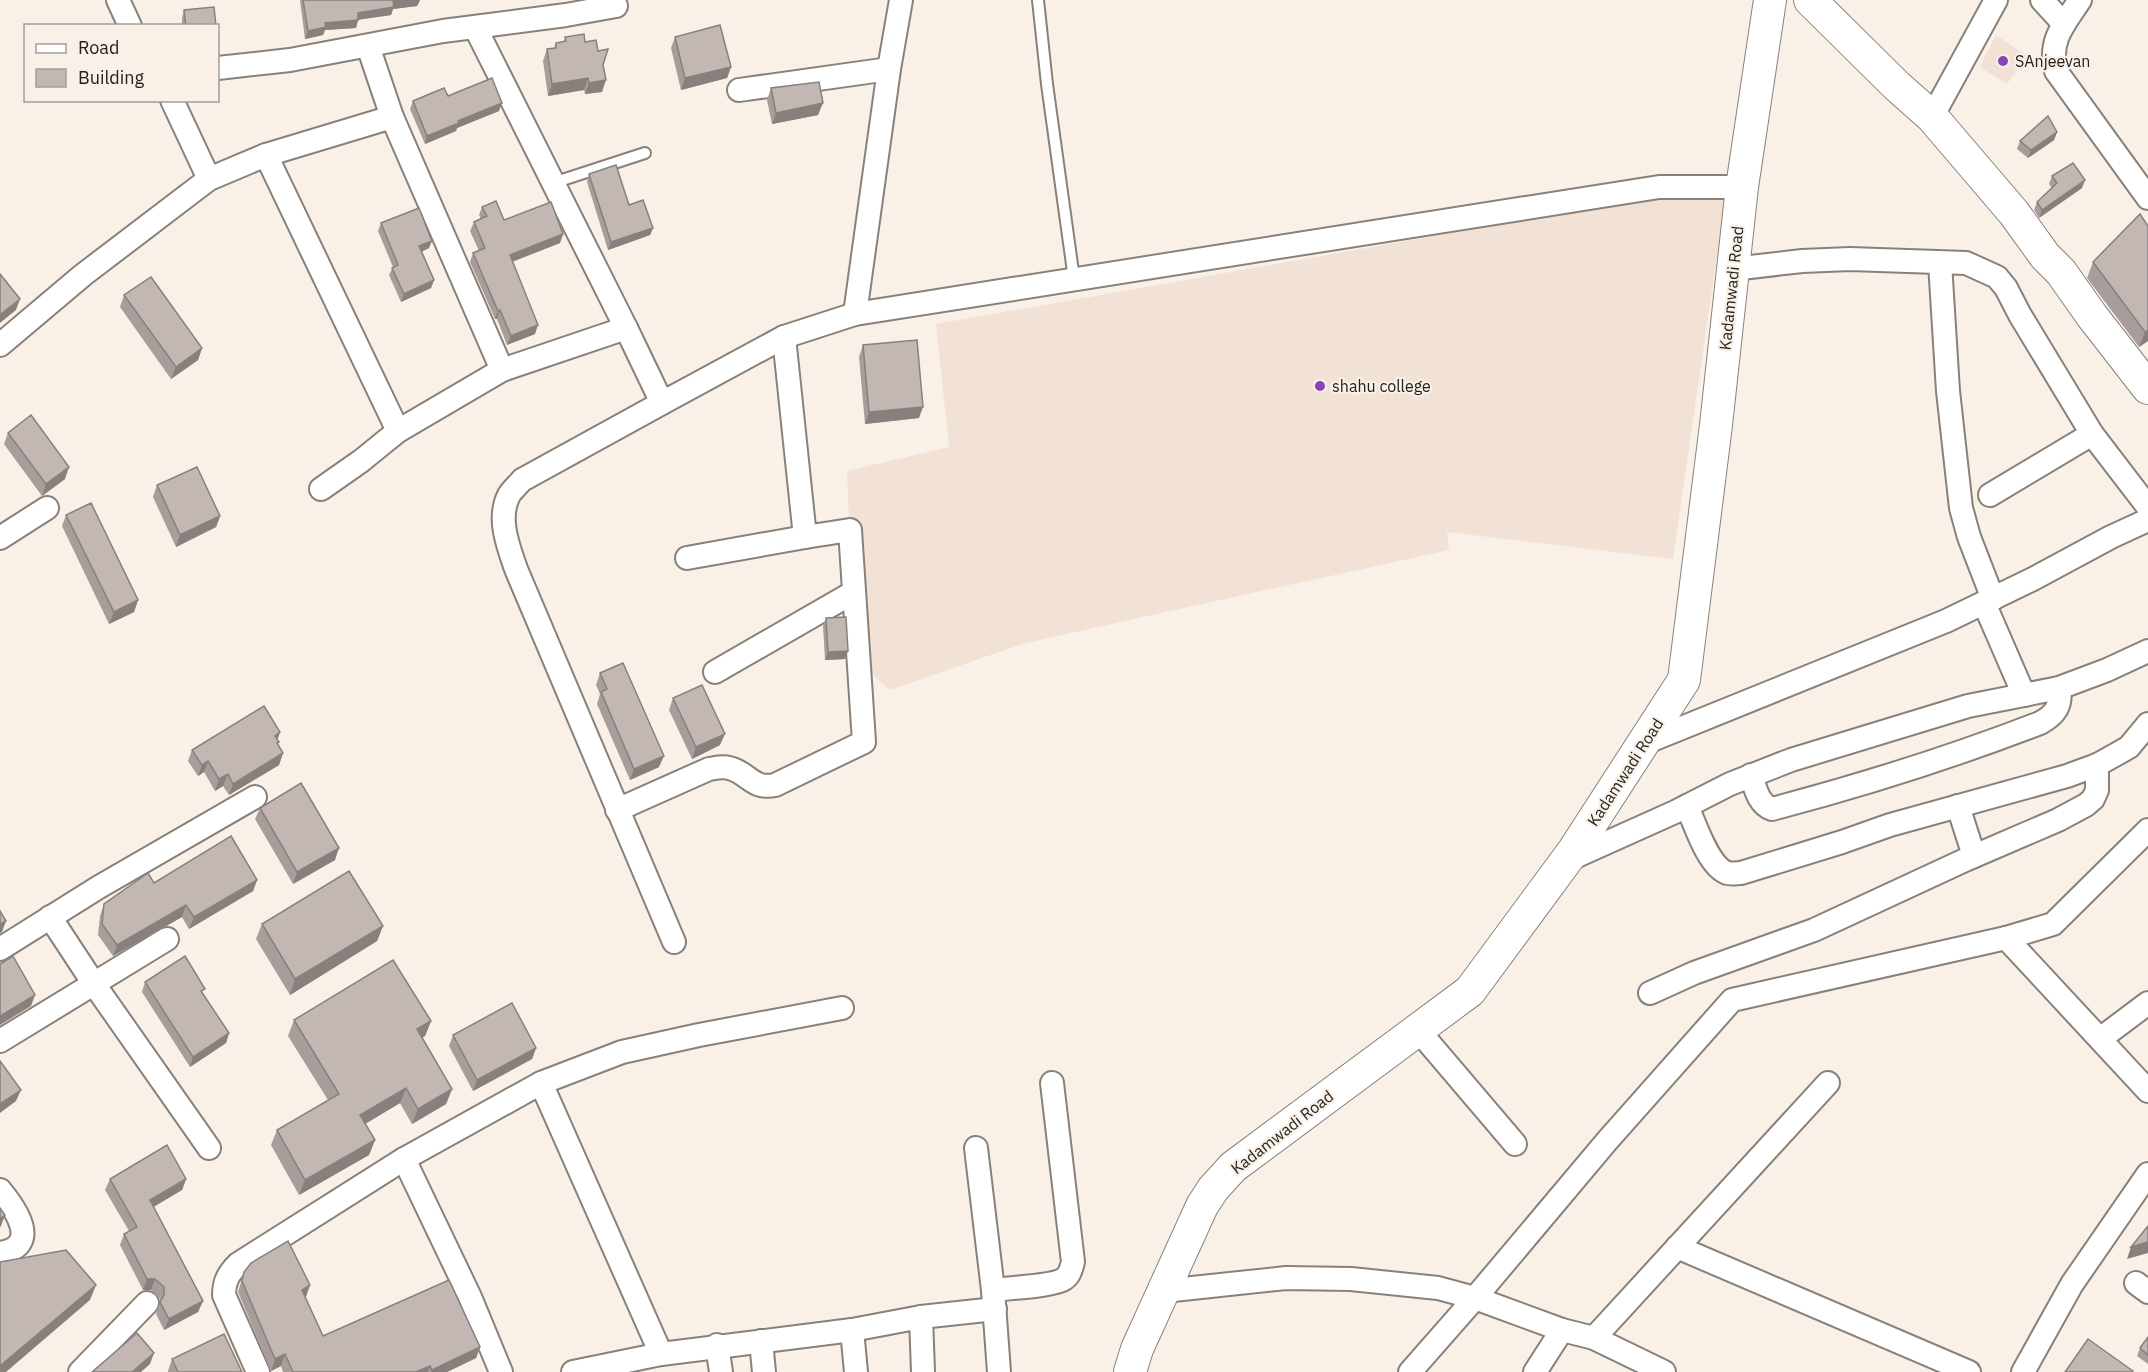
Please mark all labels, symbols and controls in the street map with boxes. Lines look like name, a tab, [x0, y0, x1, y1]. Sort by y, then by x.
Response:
legend	[24, 24, 219, 102]
text: Road	[78, 36, 119, 59]
place label: SAnjeevan	[2015, 51, 2090, 71]
marker: SAnjeevan	[1996, 54, 2010, 68]
text: Building	[78, 66, 145, 89]
street label: Kadamwadi Road	[1715, 225, 1747, 351]
place label: shahu college	[1332, 376, 1431, 396]
marker: shahu college	[1313, 379, 1327, 393]
street label: Kadamwadi Road	[1583, 714, 1667, 830]
street label: Kadamwadi Road	[1227, 1086, 1337, 1178]

